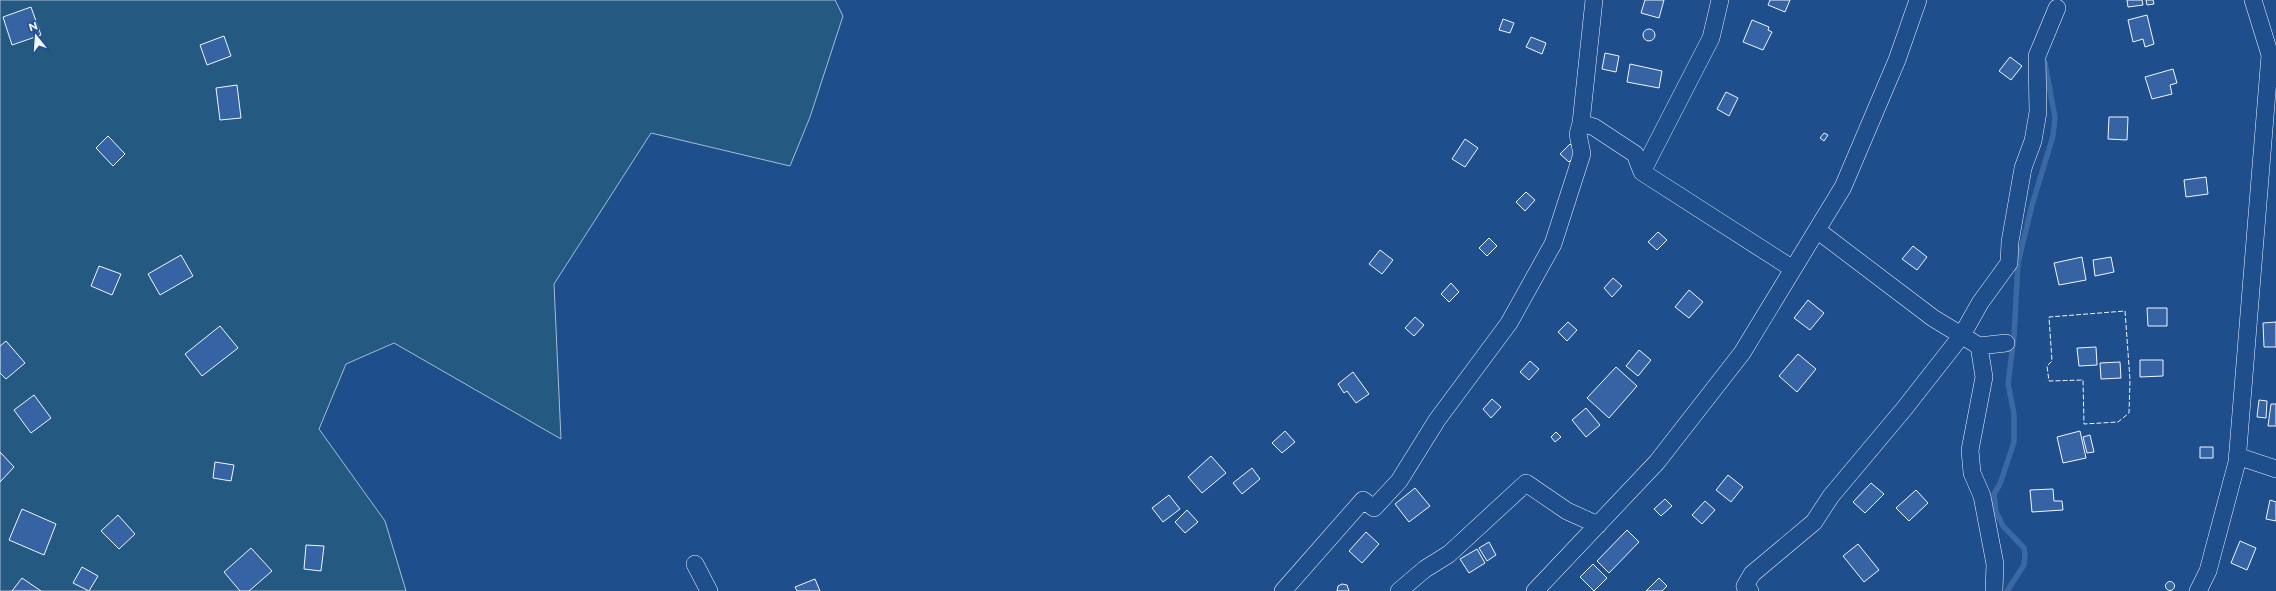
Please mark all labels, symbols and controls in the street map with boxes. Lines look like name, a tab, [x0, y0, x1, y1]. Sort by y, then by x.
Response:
north arrow	[16, 16, 56, 56]
text: N	[27, 18, 39, 34]

